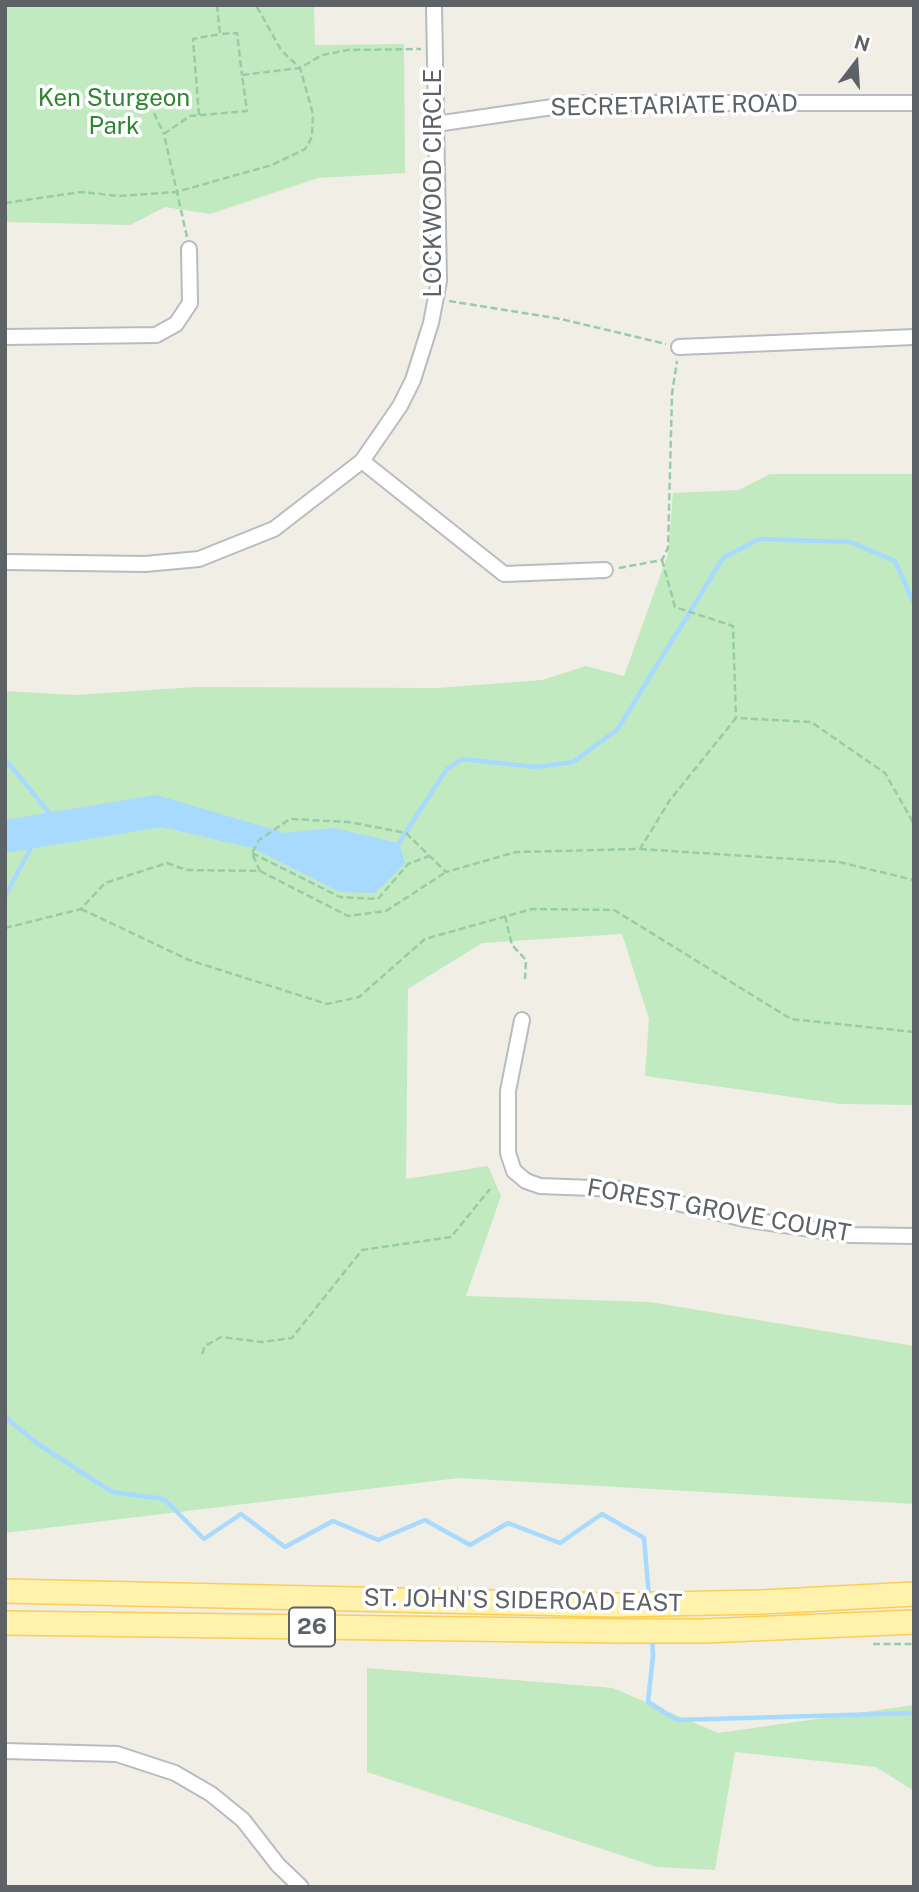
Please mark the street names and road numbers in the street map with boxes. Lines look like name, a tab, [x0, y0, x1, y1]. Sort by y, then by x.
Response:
street label: LOCKWOOD CIRCLE	[420, 69, 448, 297]
street label: SECRETARIATE ROAD	[550, 89, 798, 123]
street label: FOREST GROVE COURT	[585, 1174, 853, 1248]
street label: ST. JOHN'S SIDEROAD EAST	[363, 1584, 683, 1618]
road number: 26	[289, 1608, 335, 1646]

